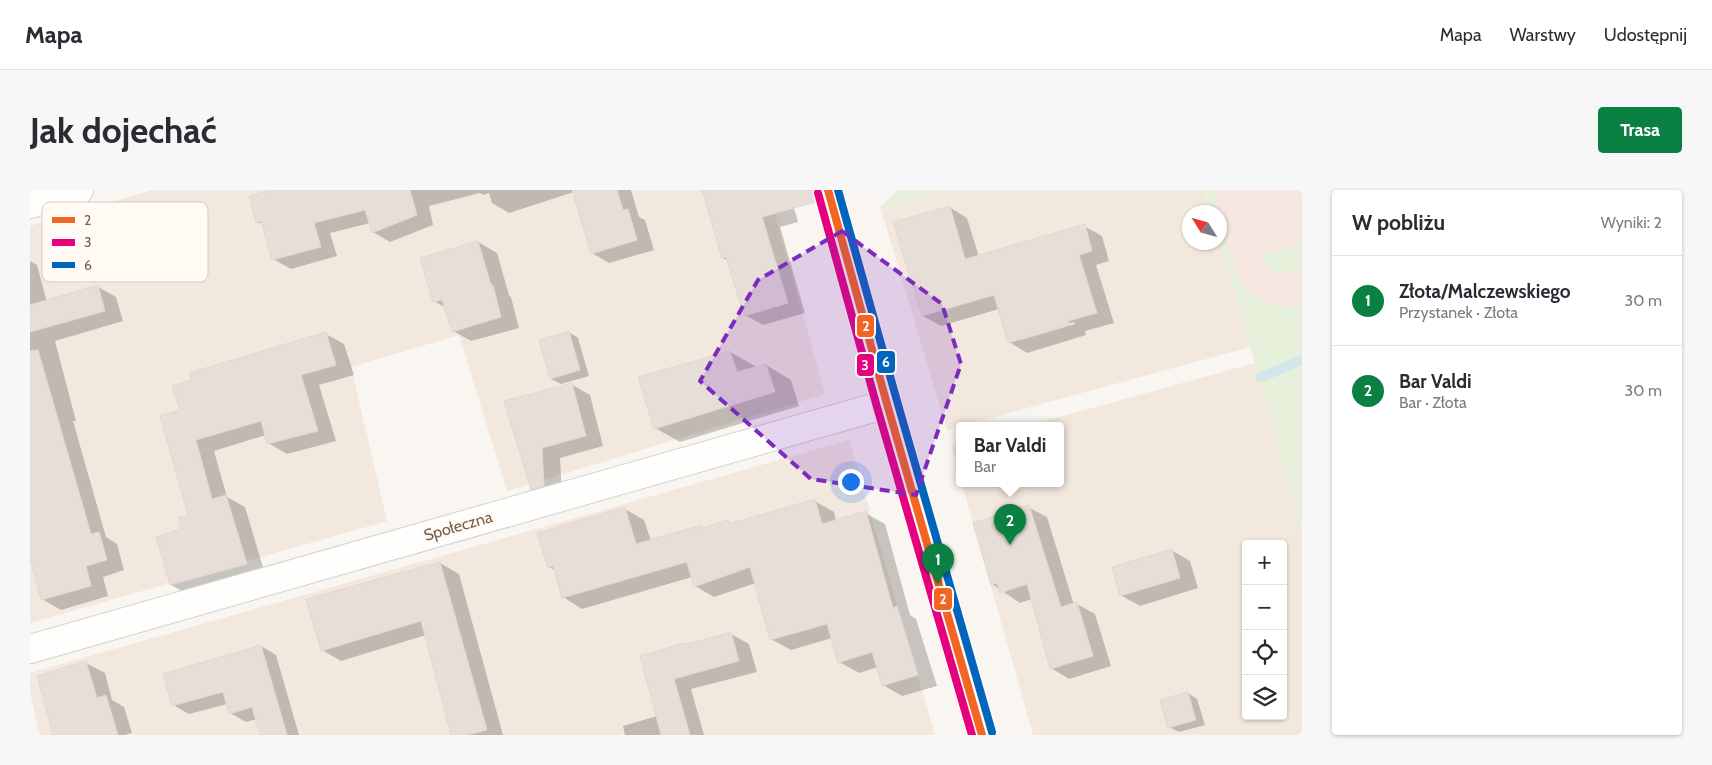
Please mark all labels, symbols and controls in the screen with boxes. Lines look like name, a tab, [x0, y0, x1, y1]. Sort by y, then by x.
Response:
text: Mapa	[25, 20, 82, 49]
text: Mapa	[1440, 24, 1482, 46]
text: Warstwy	[1510, 24, 1576, 46]
text: Udostępnij	[1604, 24, 1687, 46]
button: Trasa	[1598, 107, 1682, 153]
text: Jak dojechać	[30, 109, 217, 152]
legend	[42, 202, 208, 282]
north arrow	[1182, 205, 1227, 250]
text: W pobliżu	[1352, 210, 1445, 235]
text: 2	[84, 211, 91, 229]
text: Wyniki: 2	[1601, 213, 1662, 232]
text: 3	[84, 233, 92, 251]
text: 6	[84, 256, 92, 274]
text: Złota/Malczewskiego	[1399, 280, 1570, 303]
text: 1	[1365, 291, 1371, 310]
text: 30 m	[1625, 291, 1662, 310]
text: Przystanek · Złota	[1399, 303, 1518, 322]
line badge: 2	[856, 314, 875, 338]
text: 2	[862, 317, 870, 335]
line badge: 6	[876, 350, 896, 374]
line badge: 3	[856, 353, 875, 377]
text: 6	[882, 353, 890, 371]
text: 3	[861, 356, 869, 374]
text: Bar Valdi	[1399, 370, 1472, 393]
text: 2	[1364, 381, 1372, 400]
text: 30 m	[1625, 381, 1662, 400]
text: Bar · Złota	[1399, 393, 1467, 412]
popup	[956, 422, 1064, 487]
text: Bar Valdi	[974, 434, 1046, 457]
text: Bar	[974, 457, 996, 476]
your location	[838, 469, 864, 495]
pin: 2	[994, 504, 1026, 545]
street label: Społeczna	[422, 507, 495, 545]
map controls	[1242, 540, 1287, 720]
button: +	[1242, 540, 1287, 585]
pin: 1	[922, 543, 954, 584]
button: −	[1242, 585, 1287, 630]
line badge: 2	[933, 587, 953, 611]
text: 2	[939, 590, 947, 608]
button: locate	[1242, 630, 1287, 675]
button: layers	[1242, 675, 1287, 720]

